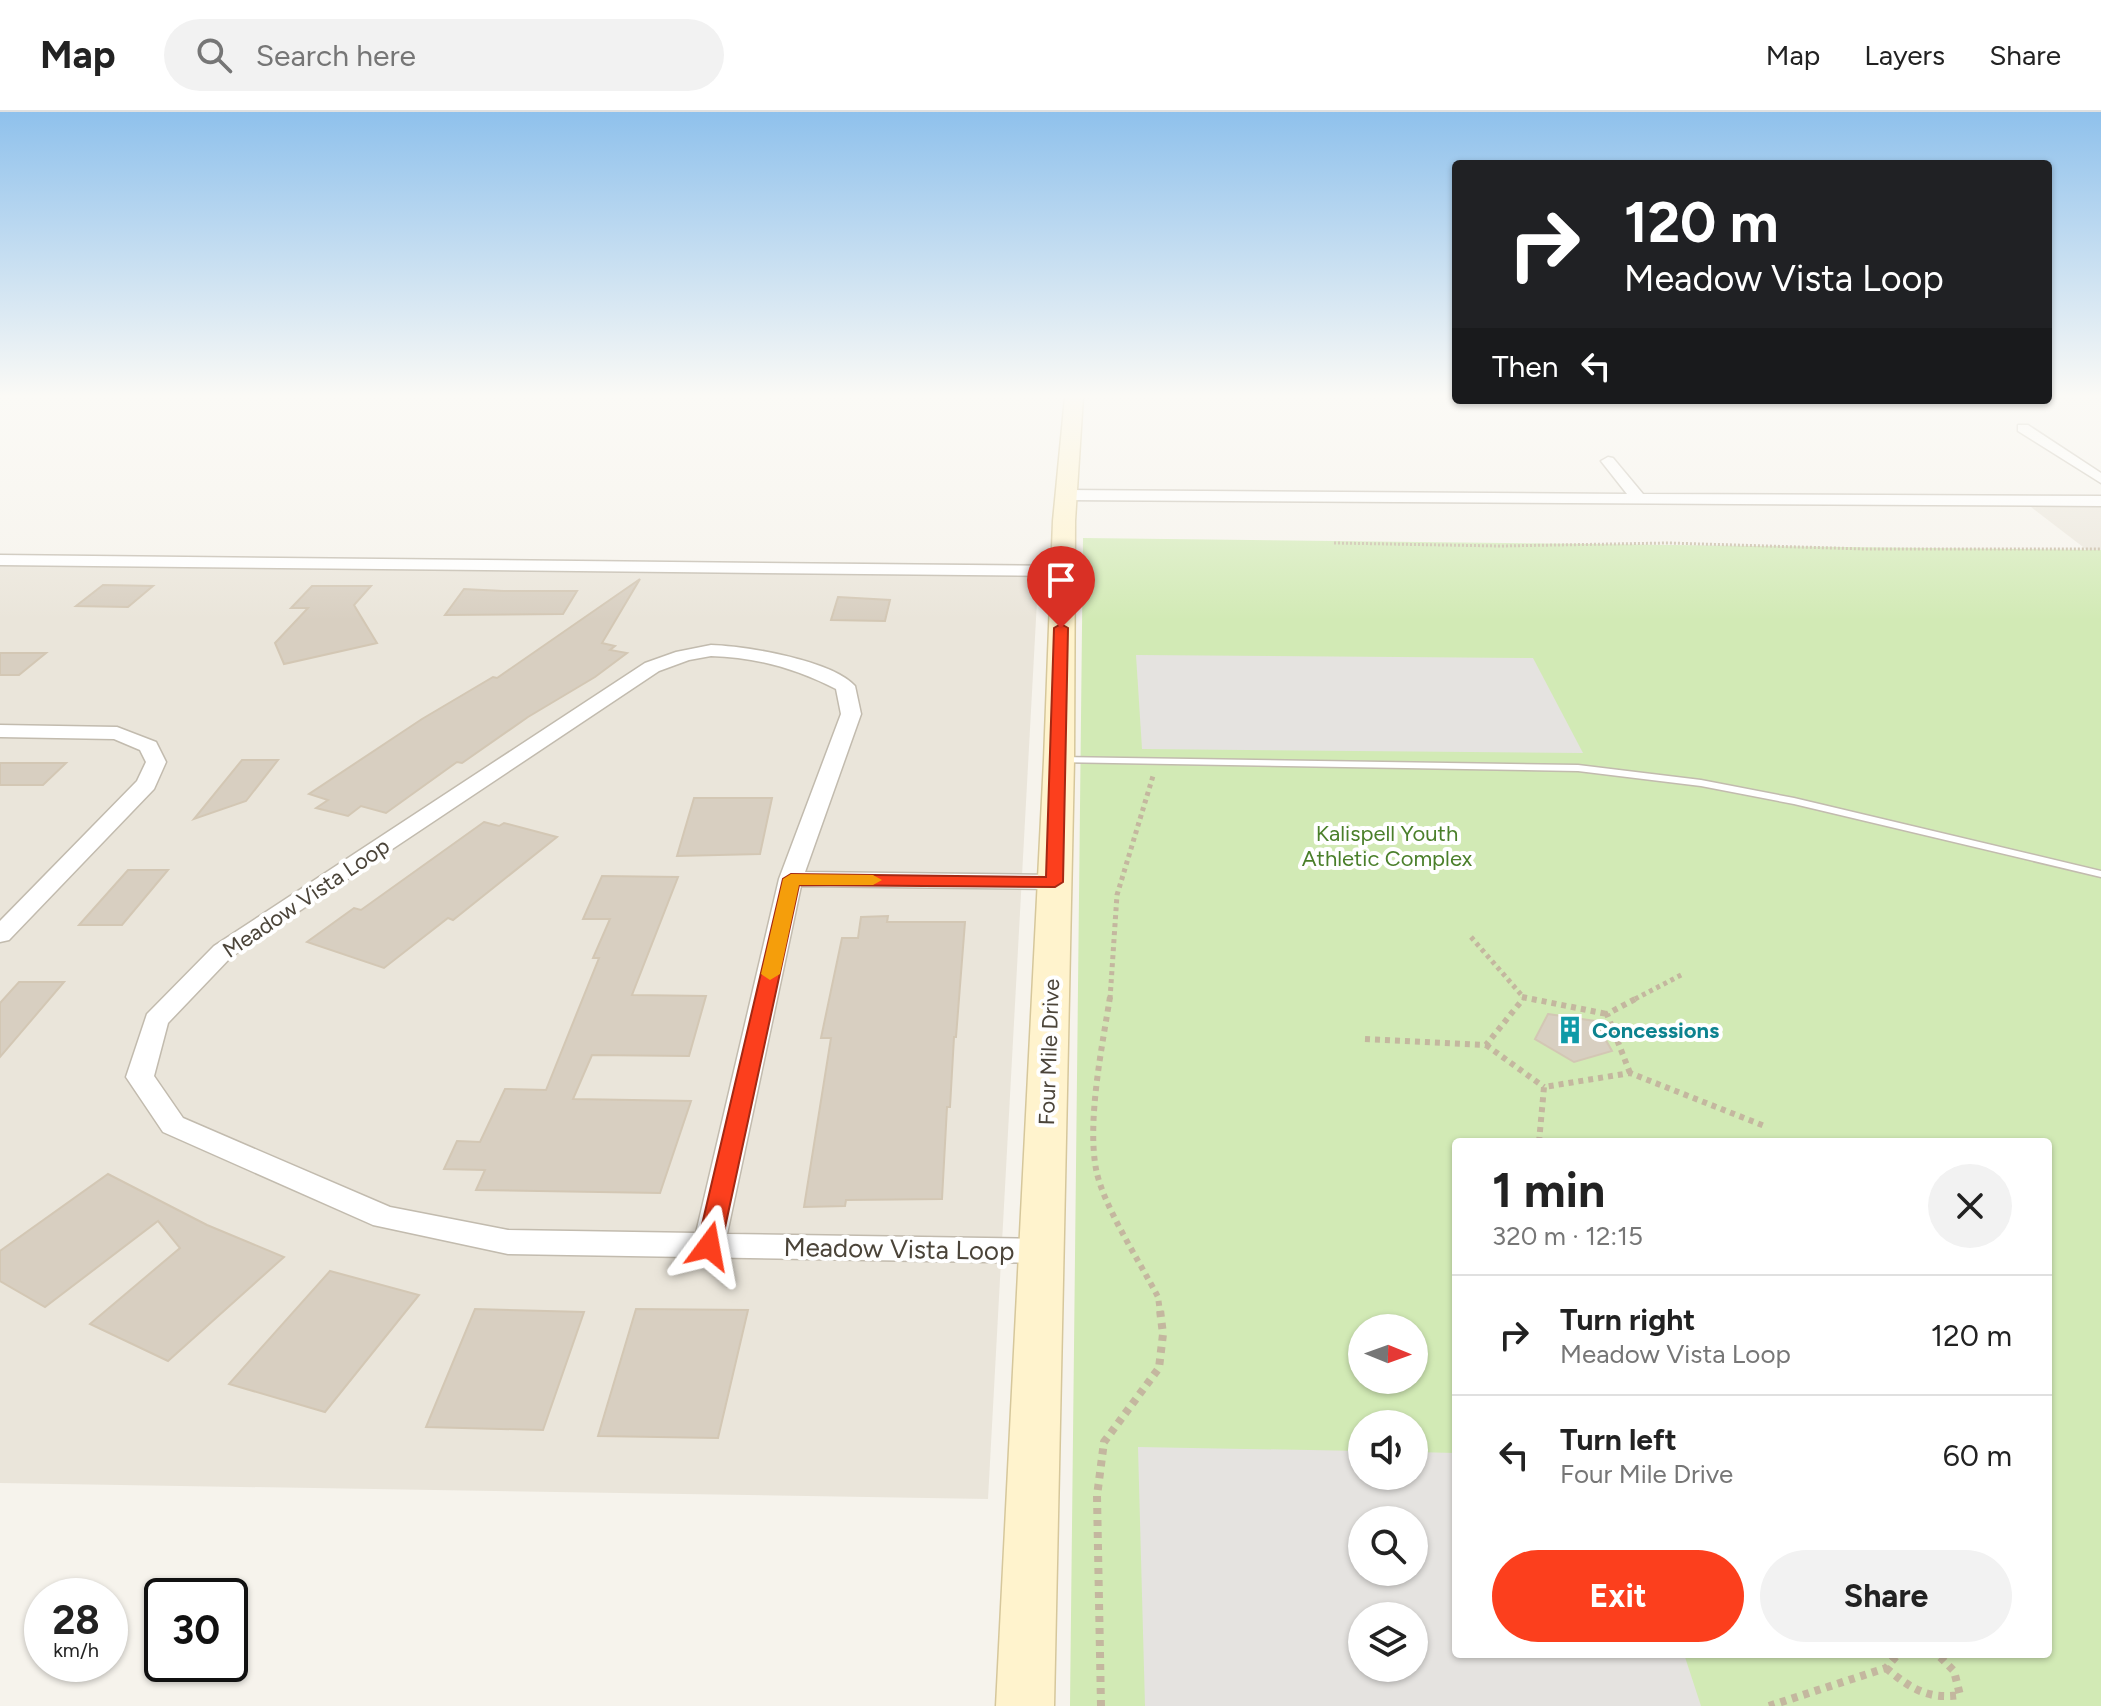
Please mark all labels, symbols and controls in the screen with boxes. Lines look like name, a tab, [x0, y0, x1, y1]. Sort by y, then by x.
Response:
search box	[164, 19, 724, 91]
text: Map	[40, 32, 116, 78]
icon: search	[192, 33, 236, 77]
text: Search here	[256, 37, 416, 74]
text: Map	[1766, 38, 1820, 72]
text: Layers	[1864, 38, 1945, 72]
text: Share	[1989, 38, 2061, 72]
text: 120 m	[1624, 189, 1779, 256]
icon: right	[1492, 192, 1596, 296]
text: Meadow Vista Loop	[1624, 257, 1944, 300]
icon: left	[1574, 344, 1618, 388]
text: Then	[1492, 348, 1558, 385]
pin	[1027, 546, 1095, 628]
icon: arrive	[1039, 558, 1083, 602]
park label: Kalispell Youth Athletic Complex	[1302, 820, 1473, 872]
street label: Meadow Vista Loop	[217, 832, 395, 964]
street label: Four Mile Drive	[1033, 978, 1065, 1126]
building icon: Concessions	[1555, 1015, 1585, 1045]
place label: Concessions	[1592, 1017, 1719, 1044]
text: 1 min	[1492, 1161, 1605, 1219]
button: close	[1928, 1164, 2012, 1248]
position arrow	[667, 1204, 751, 1288]
text: 320 m · 12:15	[1492, 1220, 1643, 1252]
street label: Meadow Vista Loop	[783, 1231, 1015, 1267]
text: Turn right	[1560, 1301, 1695, 1338]
icon: right	[1492, 1313, 1536, 1357]
north arrow	[1348, 1314, 1428, 1394]
map controls	[1348, 1314, 1428, 1682]
text: 120 m	[1931, 1317, 2012, 1354]
text: Meadow Vista Loop	[1560, 1338, 1791, 1370]
button: sound	[1348, 1410, 1428, 1490]
text: Turn left	[1560, 1421, 1677, 1458]
icon: left	[1492, 1433, 1536, 1477]
text: 60 m	[1943, 1437, 2012, 1474]
text: Four Mile Drive	[1560, 1458, 1733, 1490]
button: search	[1348, 1506, 1428, 1586]
button: Exit	[1492, 1550, 1744, 1642]
button: Share	[1760, 1550, 2012, 1642]
speed limit sign: 30	[144, 1578, 248, 1682]
text: 28	[52, 1596, 100, 1644]
button: layers	[1348, 1602, 1428, 1682]
text: km/h	[53, 1638, 99, 1662]

